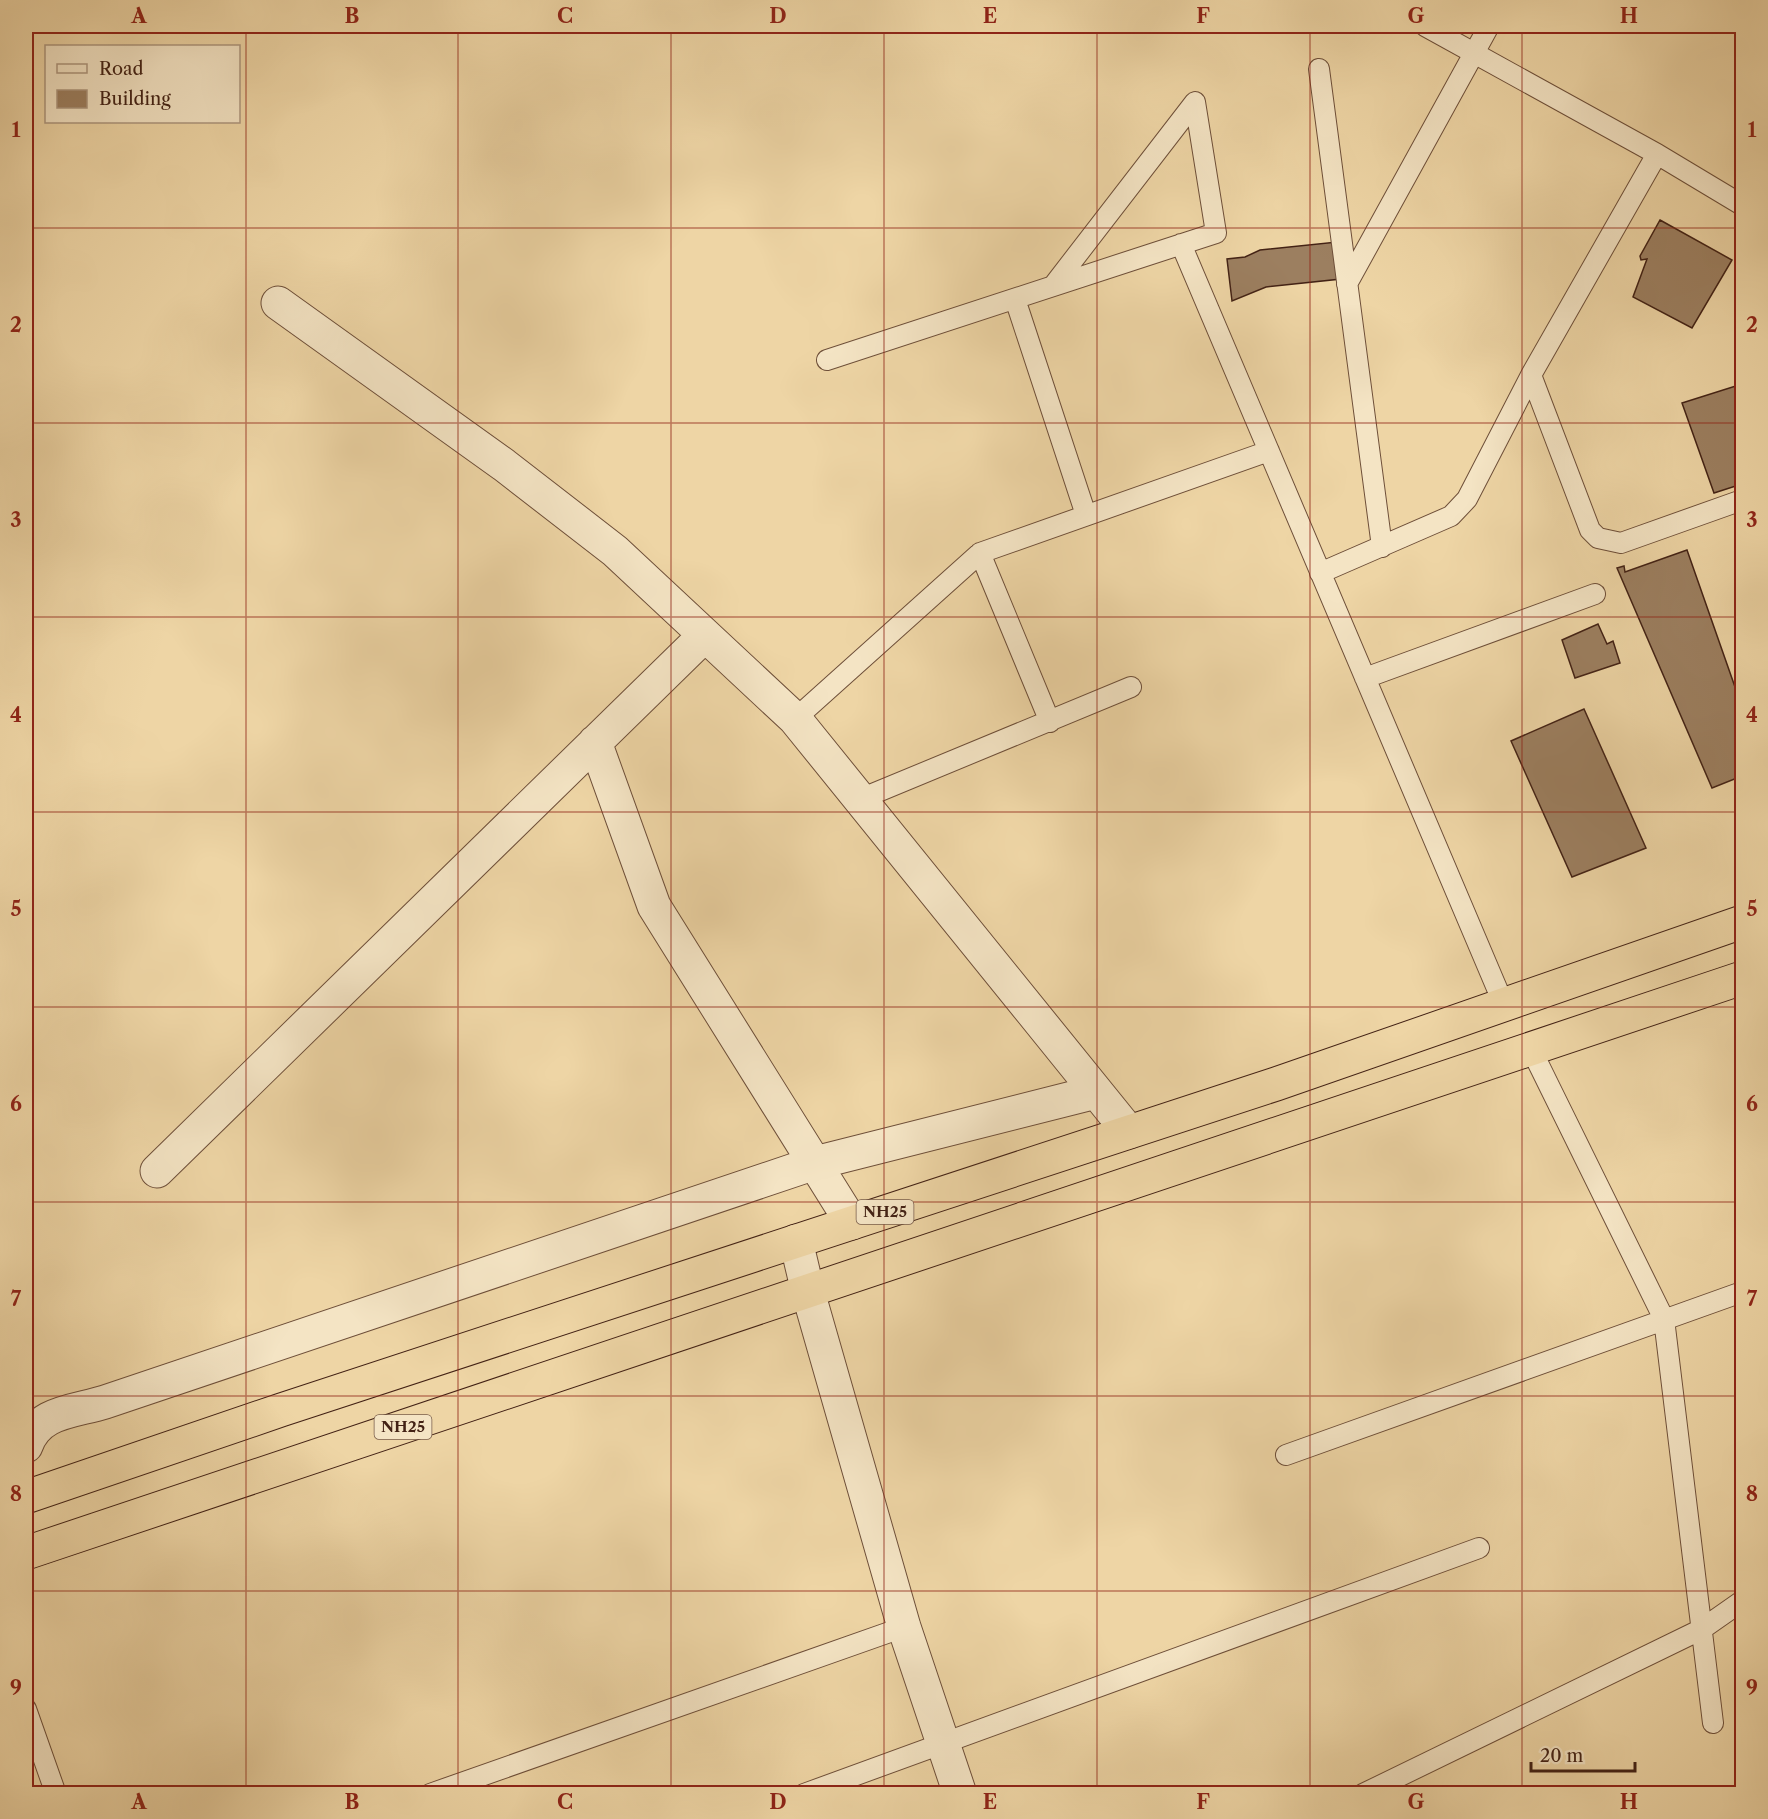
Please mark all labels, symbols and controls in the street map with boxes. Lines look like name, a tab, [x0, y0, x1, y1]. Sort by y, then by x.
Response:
text: A	[130, 4, 147, 28]
text: B	[345, 4, 360, 28]
text: C	[557, 4, 573, 28]
text: D	[769, 4, 787, 28]
text: E	[983, 4, 997, 28]
text: F	[1196, 4, 1210, 28]
text: G	[1408, 4, 1425, 28]
text: H	[1620, 4, 1638, 28]
legend	[45, 45, 240, 123]
text: Road	[99, 58, 144, 80]
text: Building	[99, 88, 171, 110]
text: 1	[12, 118, 21, 142]
text: 1	[1748, 118, 1757, 142]
text: 2	[10, 313, 22, 337]
text: 2	[1746, 313, 1758, 337]
text: 3	[10, 508, 22, 532]
text: 3	[1746, 508, 1758, 532]
text: 4	[10, 703, 22, 727]
text: 4	[1746, 703, 1758, 727]
text: 5	[10, 897, 22, 921]
text: 5	[1746, 897, 1758, 921]
text: 6	[10, 1092, 22, 1116]
text: 6	[1746, 1092, 1758, 1116]
road number: NH25	[856, 1200, 914, 1224]
text: 7	[11, 1287, 22, 1311]
text: 7	[1747, 1287, 1758, 1311]
road number: NH25	[374, 1415, 432, 1439]
text: 8	[10, 1482, 22, 1506]
text: 8	[1746, 1482, 1758, 1506]
text: 9	[10, 1676, 22, 1700]
text: 9	[1746, 1676, 1758, 1700]
scale bar	[1531, 1735, 1634, 1773]
text: 20 m	[1540, 1745, 1584, 1767]
text: A	[130, 1790, 147, 1814]
text: B	[345, 1790, 360, 1814]
text: C	[557, 1790, 573, 1814]
text: D	[769, 1790, 787, 1814]
text: E	[983, 1790, 997, 1814]
text: F	[1196, 1790, 1210, 1814]
text: G	[1408, 1790, 1425, 1814]
text: H	[1620, 1790, 1638, 1814]

